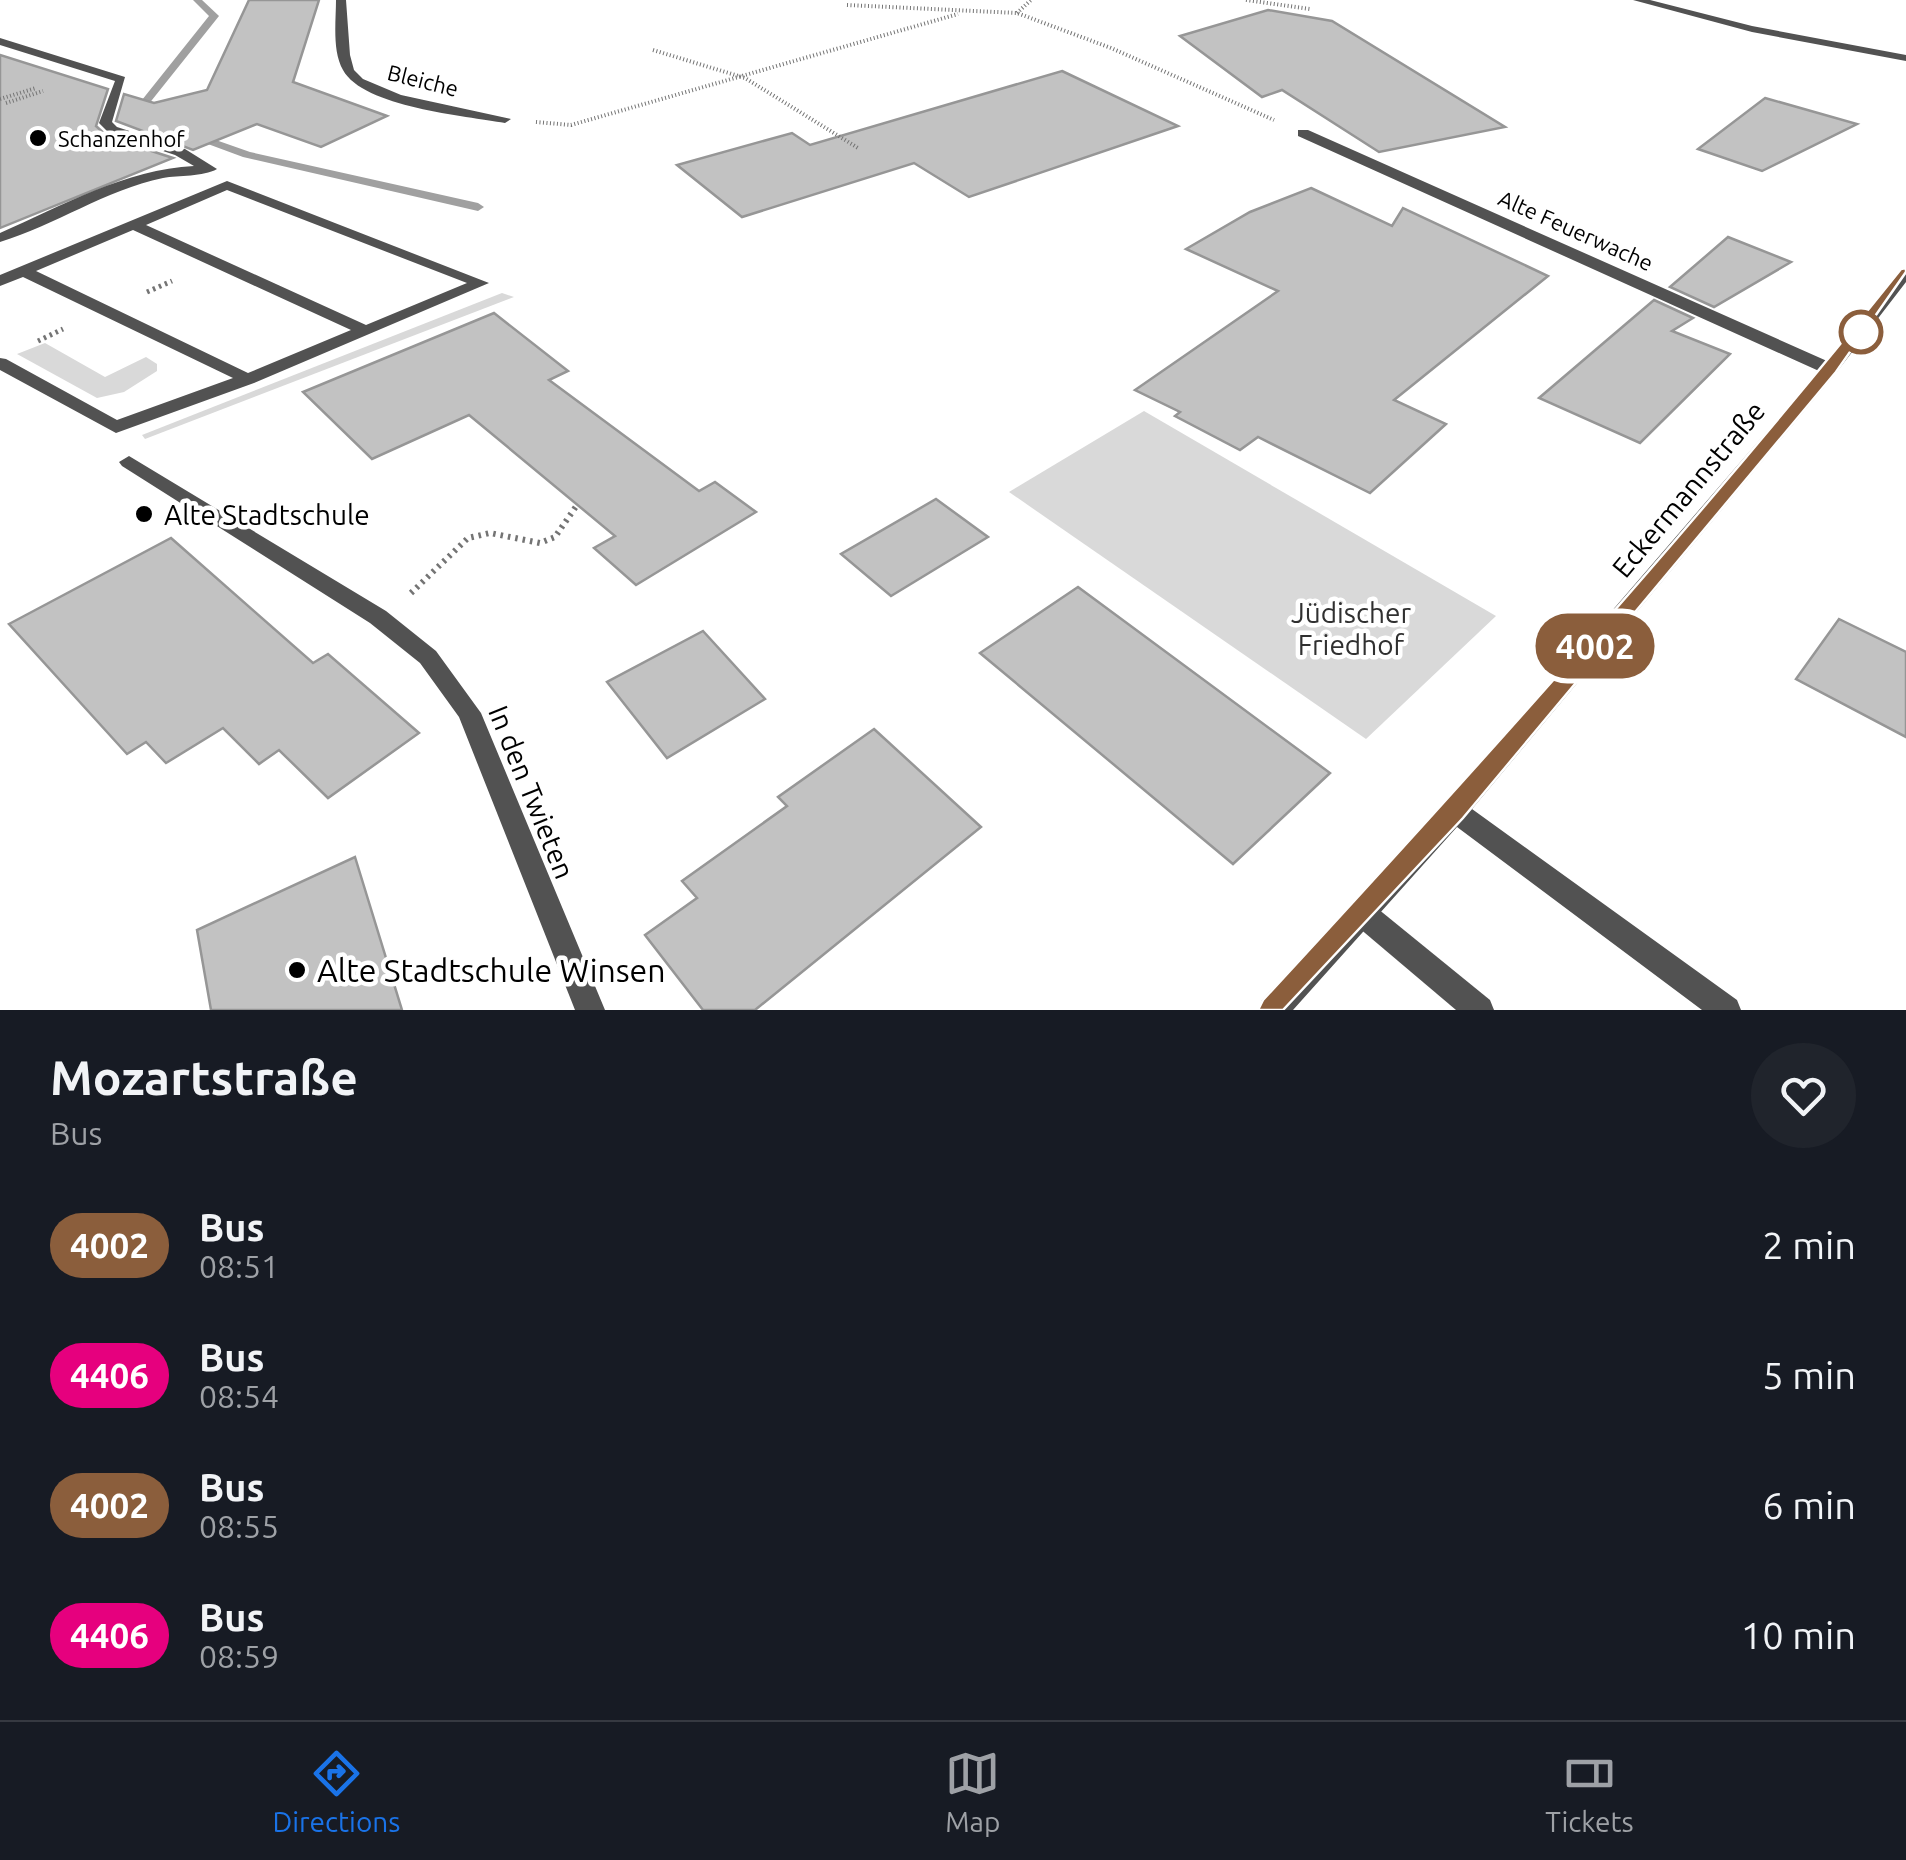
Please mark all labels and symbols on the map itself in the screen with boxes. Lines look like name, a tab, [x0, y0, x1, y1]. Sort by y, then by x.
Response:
street label: Bleiche	[385, 59, 461, 101]
place label: Schanzenhof	[58, 126, 185, 151]
marker: Schanzenhof	[27, 127, 49, 149]
street label: Alte Feuerwache	[1495, 185, 1657, 275]
unlabelled marker	[1840, 311, 1882, 353]
street label: Eckermannstraße	[1606, 395, 1770, 583]
place label: Alte Stadtschule	[164, 499, 370, 530]
marker: Alte Stadtschule	[133, 503, 155, 525]
park label: Jüdischer Friedhof	[1291, 597, 1411, 660]
line badge: 4002	[1525, 614, 1665, 678]
street label: In den Twieten	[483, 701, 581, 883]
place label: Alte Stadtschule Winsen	[317, 952, 666, 988]
marker: Alte Stadtschule Winsen	[286, 959, 308, 981]

